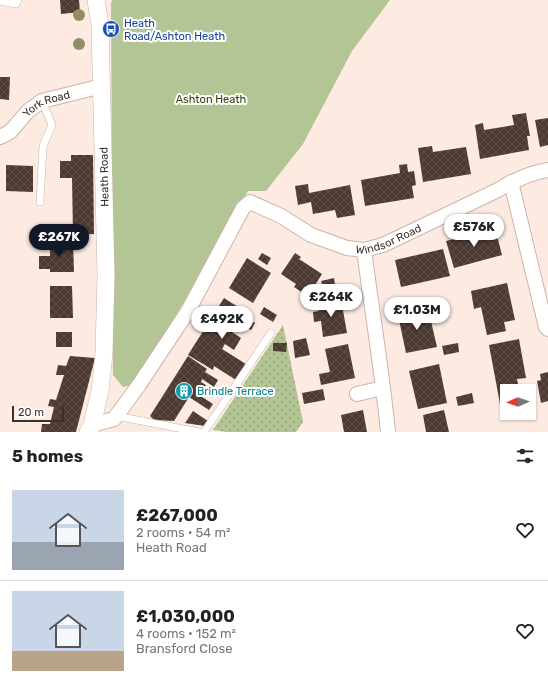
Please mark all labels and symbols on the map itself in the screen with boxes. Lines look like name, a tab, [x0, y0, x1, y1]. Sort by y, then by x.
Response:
place label: Heath Road/Ashton Heath	[124, 17, 225, 43]
bus stop icon: Heath Road/Ashton Heath	[101, 19, 121, 39]
street label: York Road	[20, 88, 71, 120]
park label: Ashton Heath	[176, 93, 246, 106]
street label: Heath Road	[97, 147, 112, 207]
pin: £576K	[446, 214, 502, 248]
street label: Windsor Road	[355, 222, 423, 257]
pin: £267K	[31, 224, 87, 258]
pin: £264K	[303, 284, 359, 318]
pin: £1.03M	[384, 297, 450, 331]
pin: £492K	[194, 306, 250, 340]
building icon: Brindle Terrace	[174, 381, 194, 401]
north arrow	[500, 384, 536, 420]
place label: Brindle Terrace	[197, 385, 274, 398]
scale bar	[12, 404, 64, 423]

